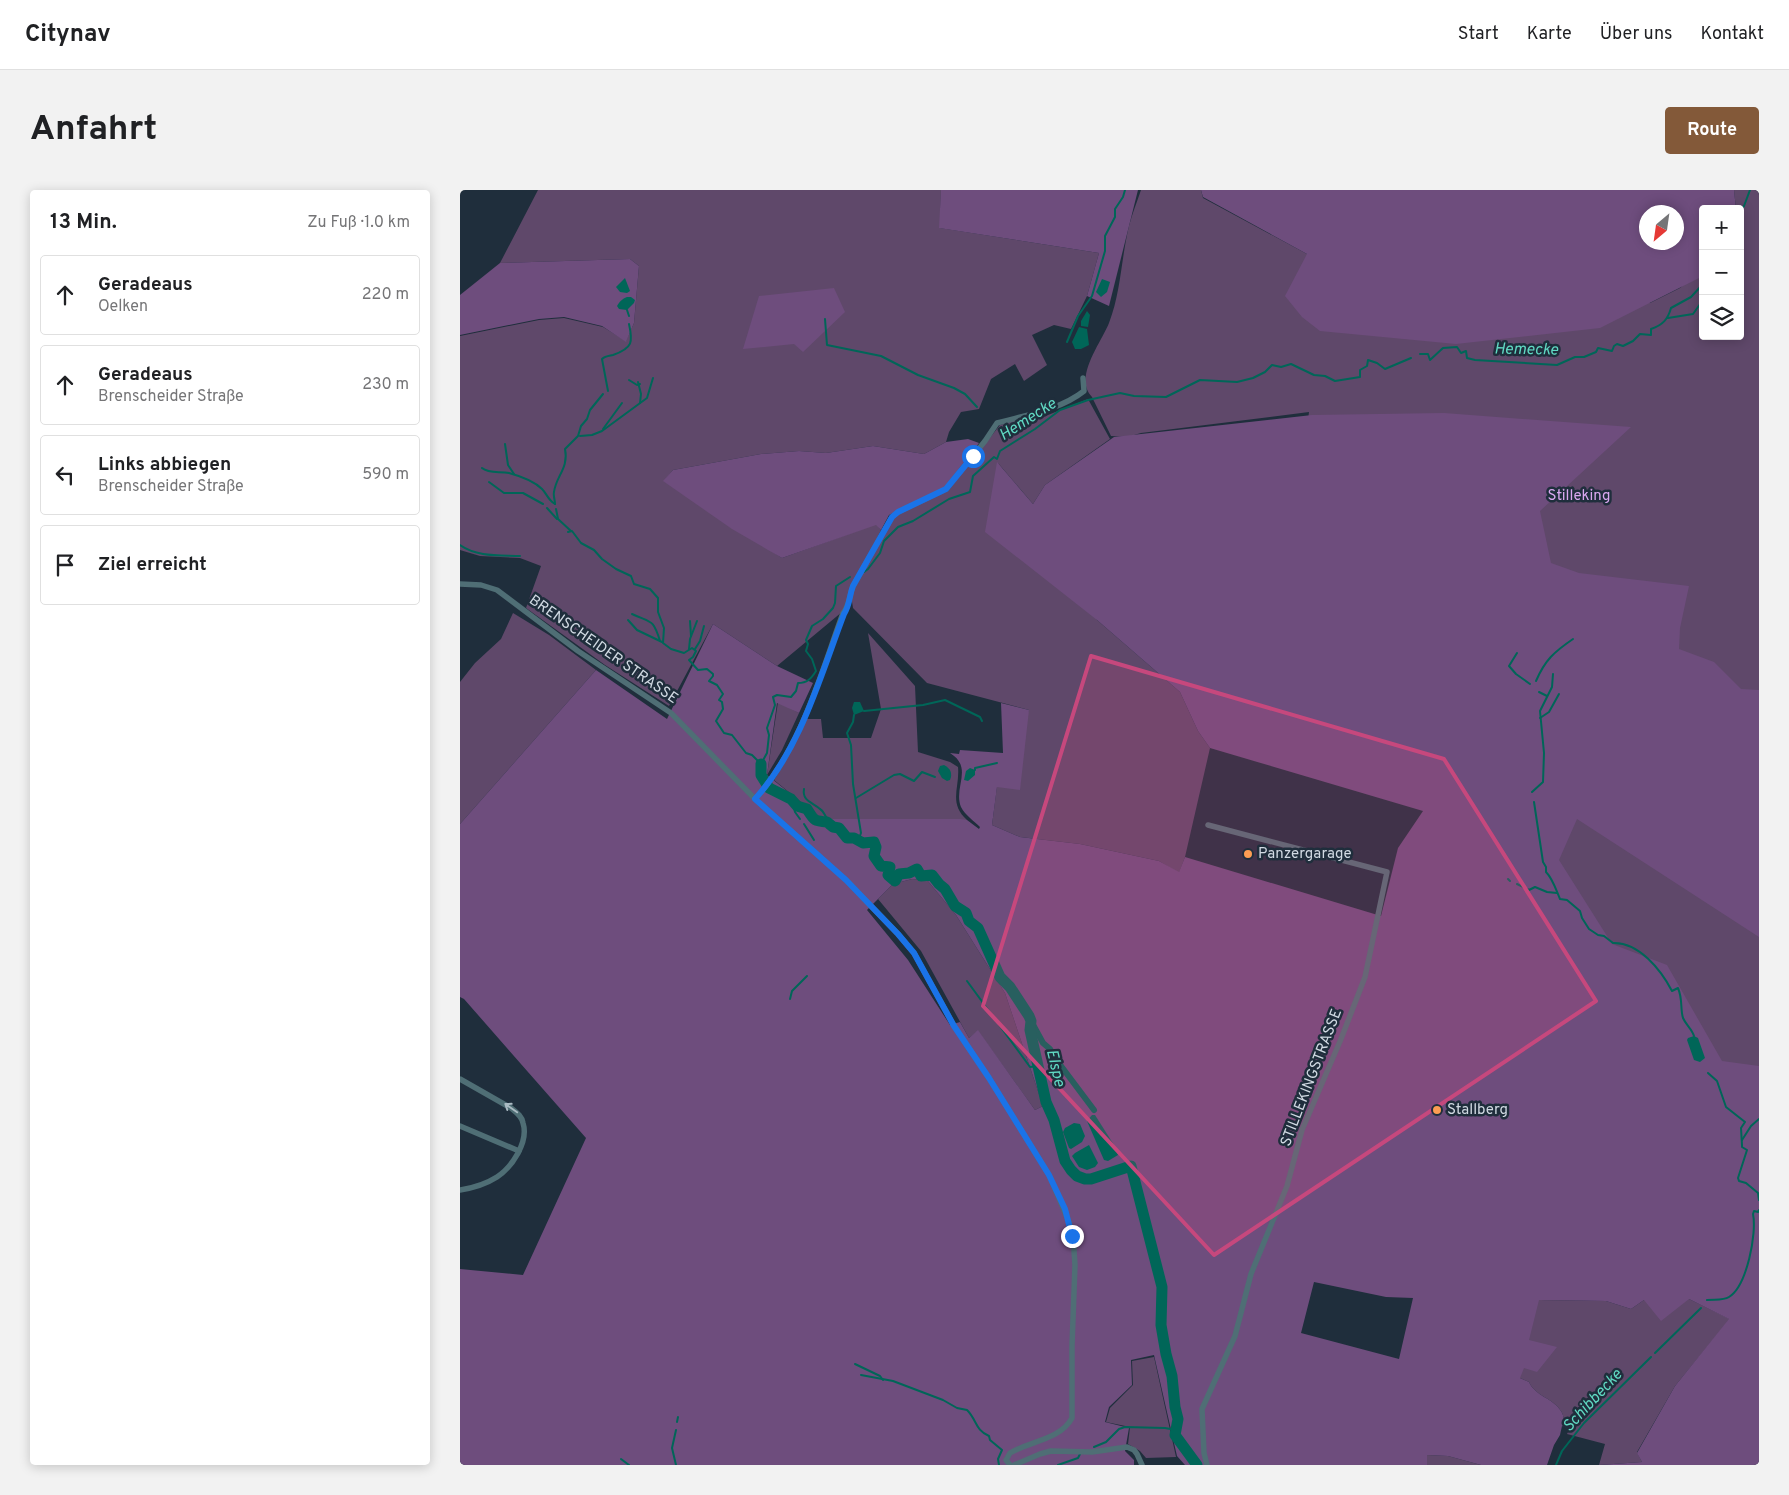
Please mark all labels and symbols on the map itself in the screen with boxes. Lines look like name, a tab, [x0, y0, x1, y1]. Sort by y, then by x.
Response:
north arrow	[1639, 205, 1684, 250]
water label: Hemecke	[1494, 339, 1559, 361]
water label: Hemecke	[996, 394, 1061, 446]
route start	[962, 445, 985, 468]
park label: Stilleking	[1548, 487, 1610, 506]
street label: BRENSCHEIDER STRASSE	[525, 591, 681, 709]
place label: Panzergarage	[1258, 845, 1352, 864]
marker: Panzergarage	[1242, 848, 1254, 860]
street label: STILLEKINGSTRASSE	[1277, 1006, 1347, 1150]
water label: Elspe	[1041, 1047, 1069, 1089]
place label: Stallberg	[1447, 1101, 1508, 1120]
one-way arrow	[504, 1103, 518, 1113]
marker: Stallberg	[1431, 1104, 1443, 1116]
route end	[1061, 1225, 1084, 1248]
water label: Schibbecke	[1559, 1365, 1628, 1437]

